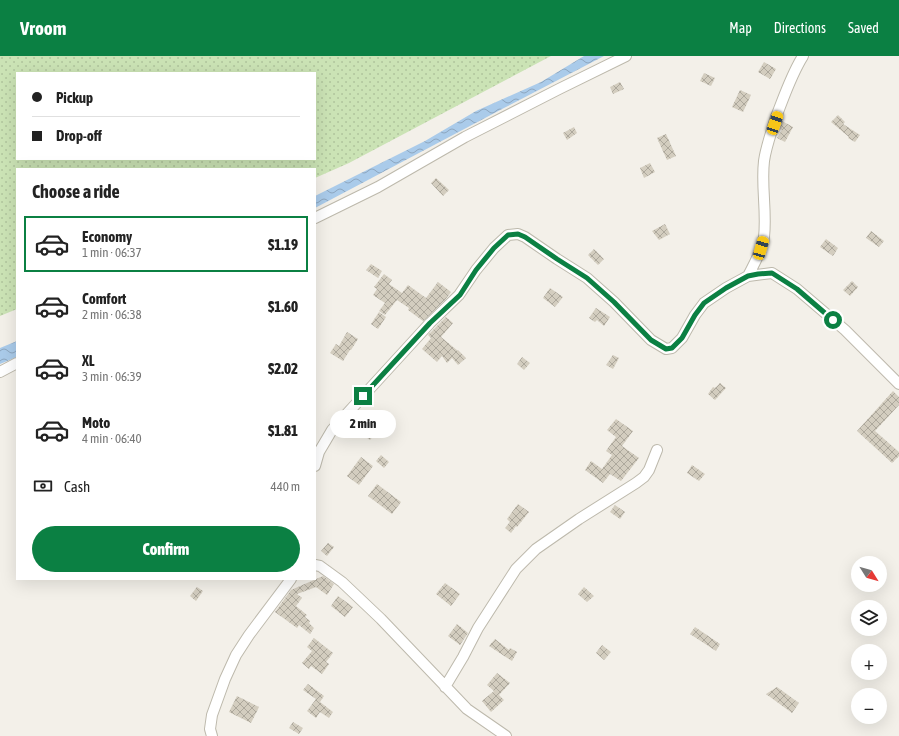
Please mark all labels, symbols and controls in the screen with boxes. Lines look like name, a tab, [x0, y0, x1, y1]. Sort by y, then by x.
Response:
text: Vroom	[20, 17, 66, 39]
text: Map	[729, 20, 752, 36]
text: Directions	[774, 20, 826, 36]
text: Saved	[848, 20, 879, 36]
text: Pickup	[56, 89, 93, 106]
car	[765, 110, 785, 136]
text: Drop-off	[56, 127, 102, 144]
text: Choose a ride	[32, 181, 120, 202]
icon: car	[34, 226, 70, 262]
text: Economy	[82, 228, 132, 245]
car	[752, 235, 770, 261]
text: $1.19	[268, 236, 298, 253]
text: 1 min · 06:37	[82, 245, 142, 260]
icon: car	[34, 288, 70, 324]
text: Comfort	[82, 290, 126, 307]
text: $1.60	[268, 298, 298, 315]
text: 2 min · 06:38	[82, 307, 142, 322]
route start	[824, 311, 842, 329]
icon: car	[34, 350, 70, 386]
text: XL	[82, 352, 95, 369]
text: $2.02	[268, 360, 298, 377]
text: 3 min · 06:39	[82, 369, 142, 384]
route end	[354, 387, 372, 405]
callout: 2 min	[330, 410, 396, 438]
icon: car	[34, 412, 70, 448]
text: Moto	[82, 414, 110, 431]
text: 2 min	[350, 416, 376, 431]
text: $1.81	[268, 422, 298, 439]
text: 4 min · 06:40	[82, 431, 142, 446]
icon: cash	[32, 475, 54, 497]
text: Cash	[64, 478, 90, 495]
text: 440 m	[271, 479, 300, 494]
button: Confirm	[32, 526, 300, 572]
north arrow	[851, 556, 887, 592]
map controls	[851, 556, 887, 724]
button: layers	[851, 600, 887, 636]
button: +	[851, 644, 887, 680]
button: −	[851, 688, 887, 724]

